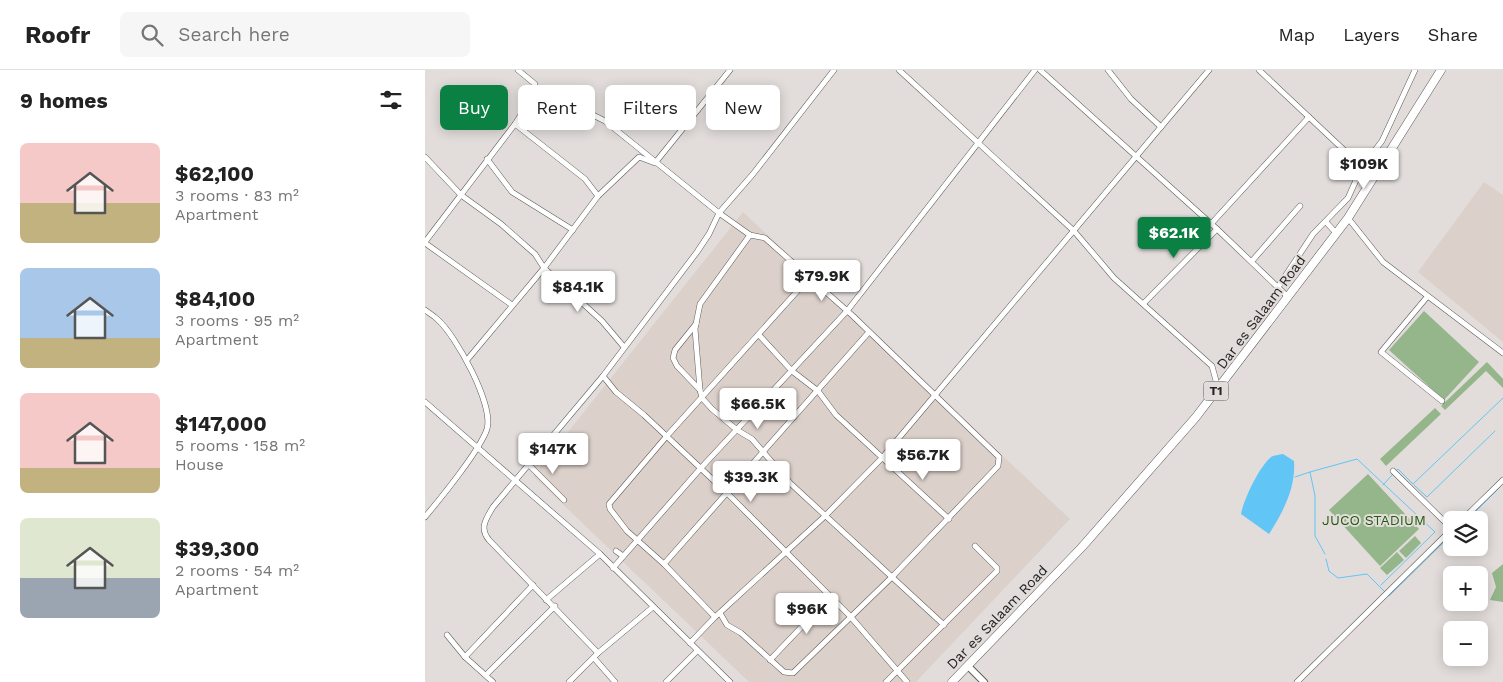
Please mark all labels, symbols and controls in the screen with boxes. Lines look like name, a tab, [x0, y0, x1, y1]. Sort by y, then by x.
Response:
search box	[120, 12, 470, 57]
text: Roofr	[25, 21, 90, 49]
icon: search	[138, 21, 166, 49]
text: Search here	[178, 23, 290, 46]
text: Map	[1278, 24, 1315, 45]
text: Layers	[1343, 24, 1400, 45]
text: Share	[1428, 24, 1478, 45]
chip: Buy	[440, 85, 508, 130]
chip: Rent	[518, 85, 595, 130]
chip: Filters	[605, 85, 696, 130]
chip: New	[706, 85, 780, 130]
icon: filters	[377, 86, 405, 114]
text: 9 homes	[20, 88, 108, 113]
pin: $109K	[1329, 148, 1399, 190]
text: $109K	[1340, 154, 1388, 173]
text: $62,100	[175, 161, 254, 186]
icon: home	[60, 163, 120, 223]
text: 3 rooms · 83 m²	[175, 186, 299, 205]
text: Apartment	[175, 205, 258, 224]
pin: $62.1K	[1133, 216, 1215, 259]
text: $62.1K	[1149, 223, 1199, 242]
street label: Dar es Salaam Road	[1213, 252, 1309, 372]
pin: $79.9K	[781, 260, 863, 302]
text: $79.9K	[794, 266, 850, 285]
pin: $84.1K	[537, 270, 619, 313]
text: $84.1K	[552, 277, 604, 296]
text: $84,100	[175, 286, 255, 311]
icon: home	[60, 288, 120, 348]
text: 3 rooms · 95 m²	[175, 311, 299, 330]
text: Apartment	[175, 330, 258, 349]
road number: T1	[1203, 382, 1229, 401]
pin: $66.5K	[717, 388, 799, 430]
text: $66.5K	[730, 394, 786, 413]
text: $147,000	[175, 411, 267, 436]
icon: home	[60, 413, 120, 473]
pin: $147K	[518, 432, 588, 475]
text: 5 rooms · 158 m²	[175, 436, 305, 455]
pin: $56.7K	[882, 438, 964, 481]
text: $147K	[529, 439, 577, 458]
text: $56.7K	[896, 445, 950, 464]
text: House	[175, 455, 224, 474]
pin: $39.3K	[710, 460, 792, 503]
text: $39.3K	[724, 467, 778, 486]
map controls	[1443, 511, 1488, 666]
button: layers	[1443, 511, 1488, 556]
park label: JUCO STADIUM	[1322, 512, 1426, 528]
text: $39,300	[175, 536, 259, 561]
icon: home	[60, 538, 120, 598]
text: 2 rooms · 54 m²	[175, 561, 299, 580]
street label: Dar es Salaam Road	[943, 562, 1051, 672]
button: +	[1443, 566, 1488, 611]
text: Apartment	[175, 580, 258, 599]
pin: $96K	[777, 592, 837, 635]
text: $96K	[786, 599, 828, 618]
button: −	[1443, 621, 1488, 666]

